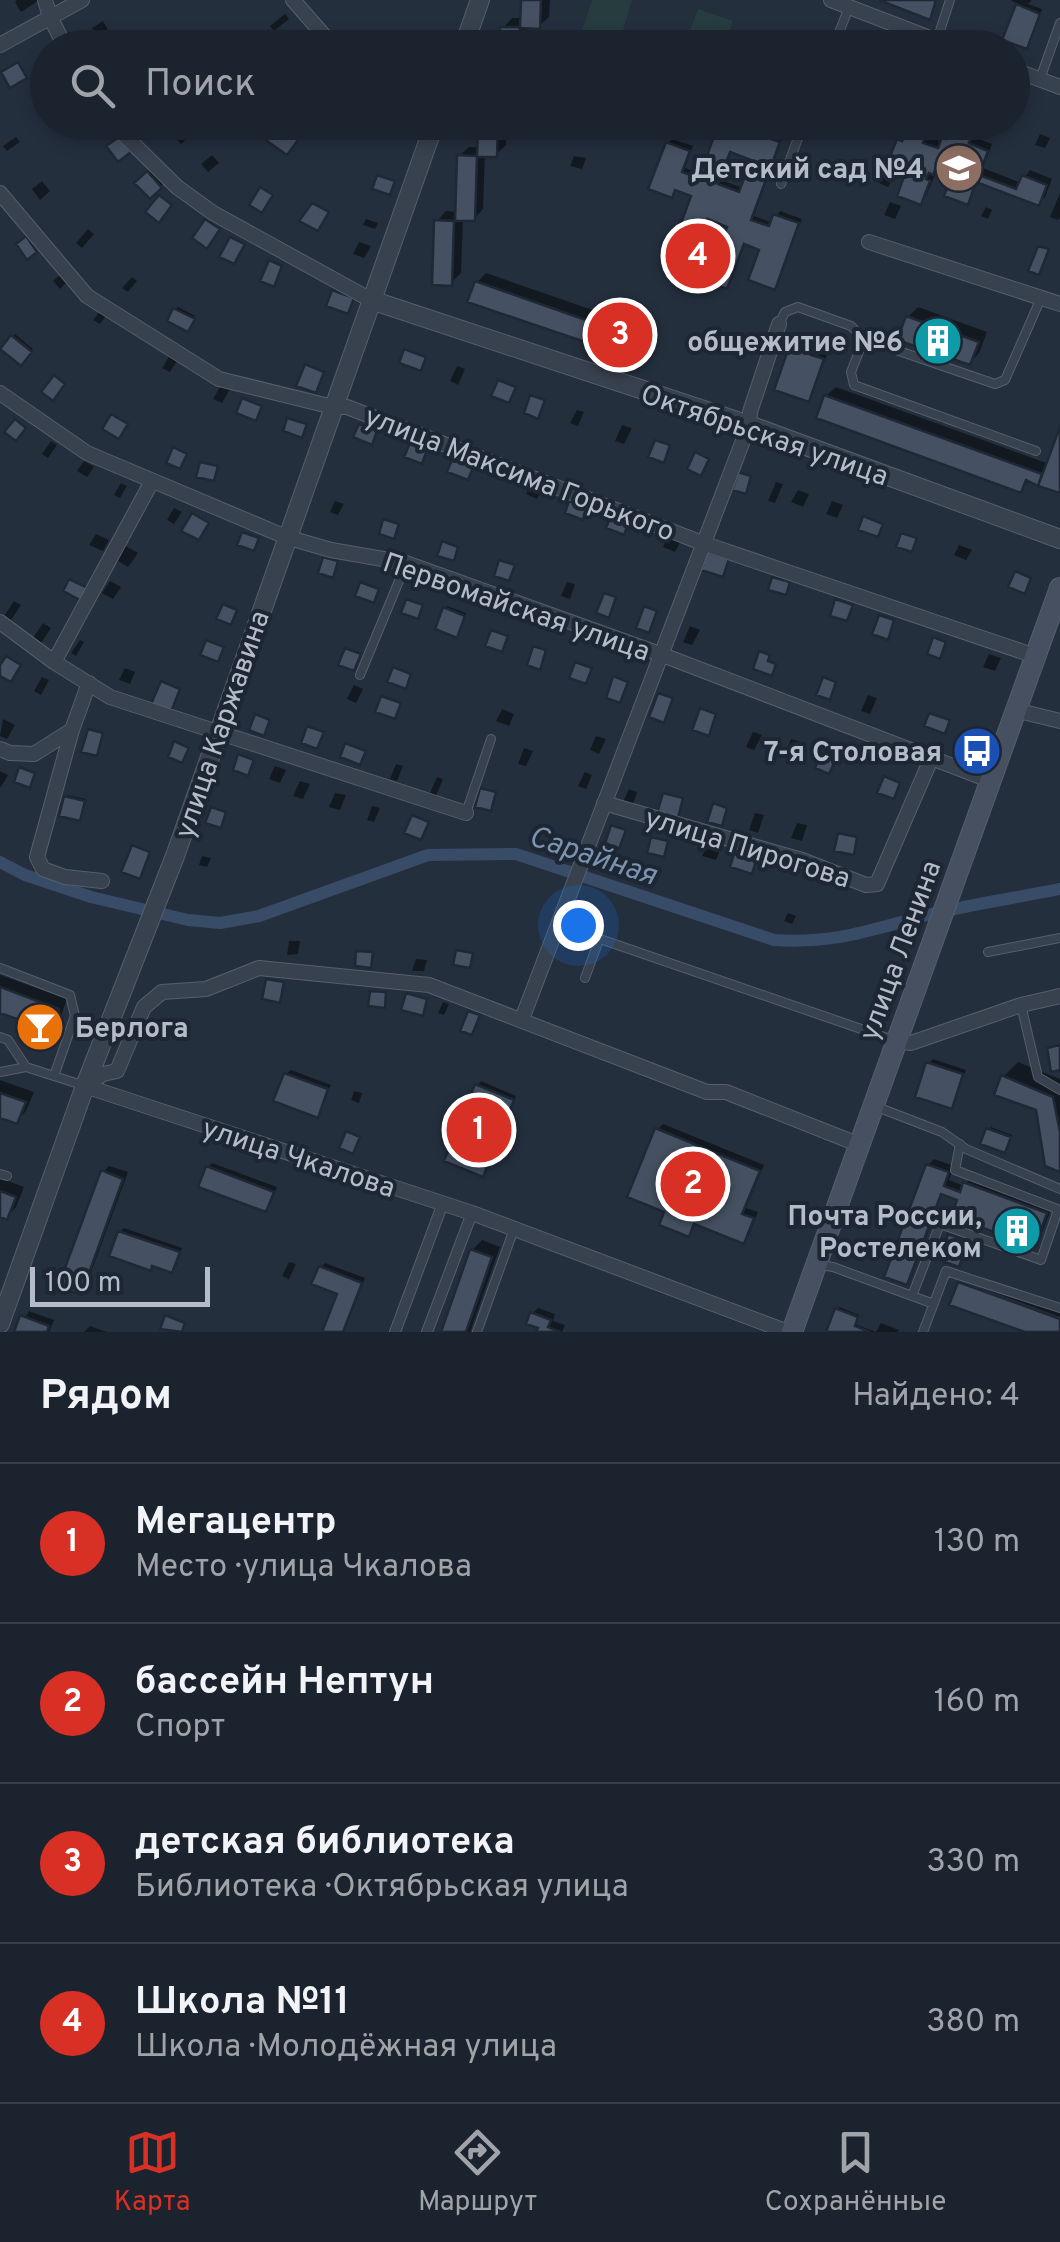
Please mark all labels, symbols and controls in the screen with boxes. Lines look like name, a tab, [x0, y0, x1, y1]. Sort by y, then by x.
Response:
search box	[30, 30, 1030, 140]
icon: search	[65, 58, 120, 113]
text: Поиск	[145, 61, 256, 110]
school or university icon: Детский сад №4	[933, 142, 985, 194]
place label: Детский сад №4	[691, 153, 924, 189]
pin: 4	[666, 218, 730, 294]
pin: 3	[588, 298, 652, 372]
building icon: общежитие №6	[912, 315, 964, 367]
place label: общежитие №6	[687, 326, 903, 362]
street label: Октябрьская улица	[636, 378, 893, 496]
street label: улица Максима Горького	[359, 400, 679, 552]
street label: Первомайская улица	[378, 546, 654, 671]
street label: улица Каржавина	[168, 606, 280, 844]
bus stop icon: 7-я Столовая	[951, 725, 1003, 777]
place label: 7-я Столовая	[764, 736, 942, 772]
street label: улица Пирогова	[640, 802, 854, 898]
water label: Сарайная	[524, 819, 661, 896]
street label: улица Ленина	[853, 856, 951, 1046]
your location	[553, 900, 604, 951]
bar icon: Берлога	[14, 1001, 66, 1053]
place label: Берлога	[75, 1012, 189, 1048]
pin: 1	[446, 1092, 512, 1168]
street label: улица Чкалова	[197, 1112, 399, 1208]
pin: 2	[660, 1146, 726, 1222]
place label: Почта России, Ростелеком	[788, 1200, 982, 1268]
building icon: Почта России, Ростелеком	[991, 1205, 1043, 1257]
scale bar	[30, 1262, 210, 1306]
text: 100 m	[45, 1266, 121, 1302]
text: Рядом	[40, 1371, 172, 1424]
text: Найдено: 4	[852, 1377, 1020, 1417]
text: Мегацентр	[135, 1499, 336, 1548]
text: 1	[66, 1523, 79, 1563]
text: 130 m	[934, 1523, 1020, 1563]
text: Место · улица Чкалова	[135, 1548, 472, 1588]
text: бассейн Нептун	[135, 1659, 434, 1708]
text: 2	[63, 1683, 82, 1723]
text: 160 m	[934, 1683, 1020, 1723]
text: Спорт	[135, 1708, 225, 1748]
text: детская библиотека	[135, 1819, 515, 1868]
text: 3	[63, 1843, 82, 1883]
text: 330 m	[927, 1843, 1020, 1883]
text: Библиотека · Октябрьская улица	[135, 1868, 629, 1908]
text: Школа №11	[135, 1979, 350, 2028]
text: 4	[62, 2003, 83, 2043]
text: 380 m	[926, 2003, 1020, 2043]
text: Школа · Молодёжная улица	[135, 2028, 557, 2068]
tab: Карта	[114, 2125, 190, 2221]
tab: Маршрут	[418, 2125, 537, 2221]
tab: Сохранённые	[765, 2125, 946, 2221]

